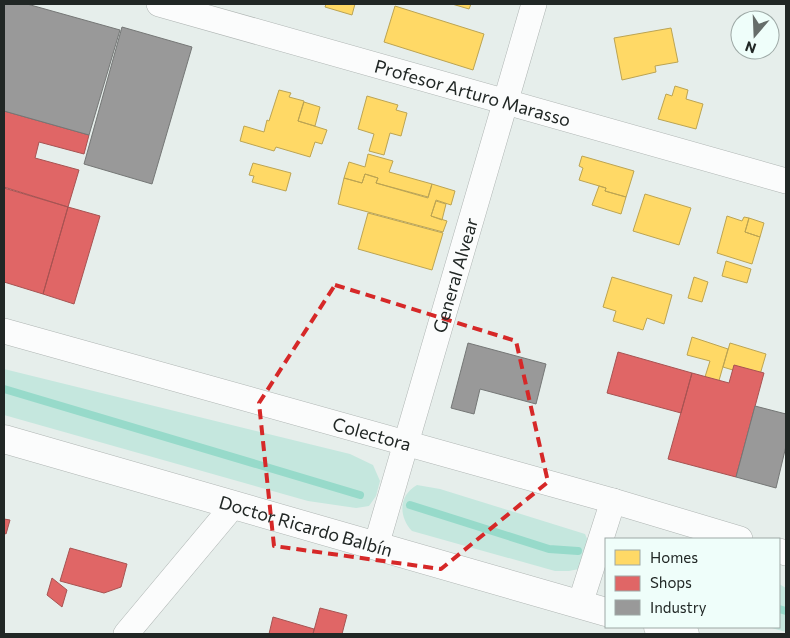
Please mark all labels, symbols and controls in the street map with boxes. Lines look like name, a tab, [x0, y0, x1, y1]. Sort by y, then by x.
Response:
north arrow	[730, 10, 780, 60]
text: N	[743, 38, 758, 58]
street label: Profesor Arturo Marasso	[372, 54, 573, 131]
street label: General Alvear	[428, 215, 482, 335]
street label: Colectora	[330, 412, 414, 455]
street label: Doctor Ricardo Balbín	[217, 490, 395, 561]
legend	[605, 538, 780, 628]
text: Homes	[650, 548, 698, 566]
text: Shops	[650, 573, 692, 591]
text: Industry	[650, 598, 707, 616]

